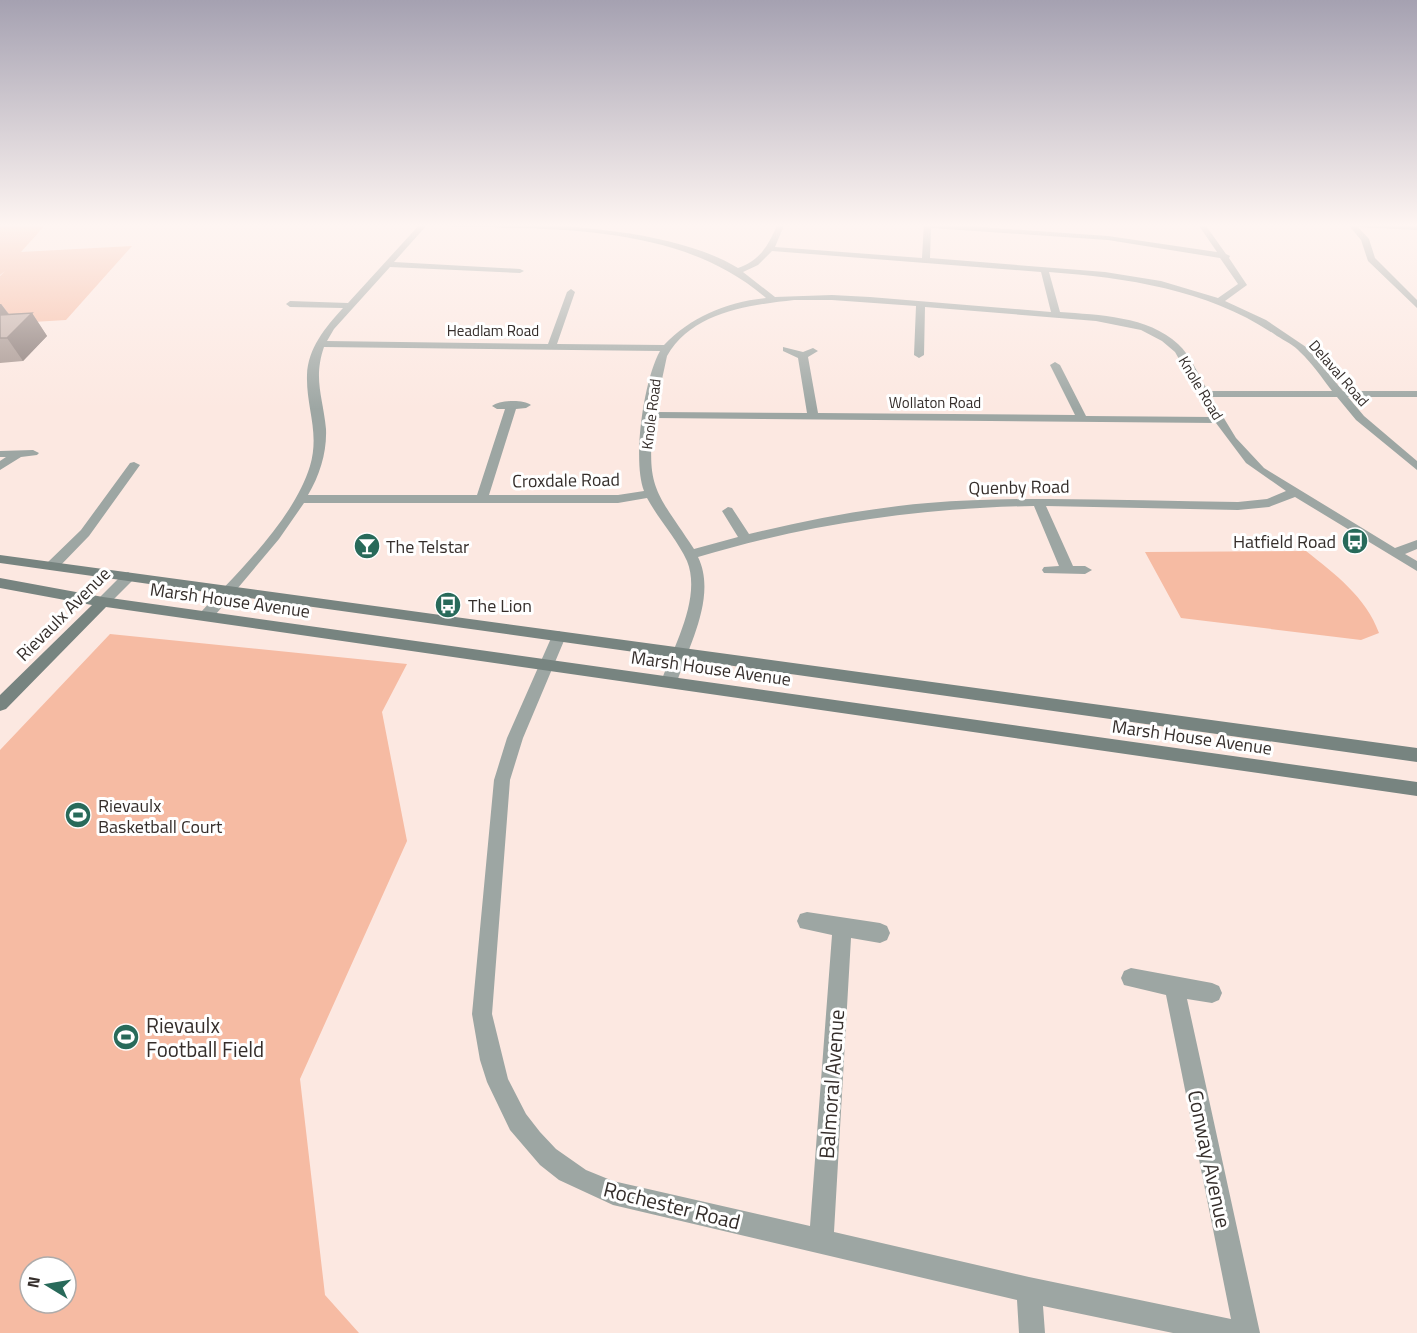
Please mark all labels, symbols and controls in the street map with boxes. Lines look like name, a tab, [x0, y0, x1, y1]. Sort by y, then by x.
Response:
street label: Headlam Road	[447, 319, 539, 342]
street label: Delaval Road	[1303, 335, 1375, 411]
street label: Knole Road	[1173, 352, 1229, 424]
street label: Knole Road	[635, 377, 667, 451]
street label: Wollaton Road	[889, 391, 981, 414]
street label: Croxdale Road	[512, 466, 620, 494]
street label: Quenby Road	[968, 473, 1070, 501]
bus stop icon: Hatfield Road	[1340, 526, 1370, 556]
place label: Hatfield Road	[1233, 528, 1336, 555]
bar icon: The Telstar	[352, 531, 382, 561]
place label: The Telstar	[386, 533, 469, 560]
street label: Rievaulx Avenue	[10, 561, 116, 667]
street label: Marsh House Avenue	[148, 575, 312, 625]
bus stop icon: The Lion	[433, 590, 463, 620]
place label: The Lion	[468, 592, 532, 619]
street label: Marsh House Avenue	[629, 643, 793, 693]
street label: Marsh House Avenue	[1110, 712, 1274, 762]
place label: Rievaulx Basketball Court	[98, 792, 223, 840]
sports icon: Rievaulx Basketball Court	[63, 800, 93, 830]
street label: Balmoral Avenue	[810, 1008, 852, 1160]
place label: Rievaulx Football Field	[146, 1009, 264, 1065]
sports icon: Rievaulx Football Field	[111, 1022, 141, 1052]
street label: Conway Avenue	[1180, 1087, 1240, 1231]
street label: Rochester Road	[600, 1173, 744, 1237]
north arrow	[18, 1255, 78, 1315]
text: N	[20, 1274, 46, 1290]

